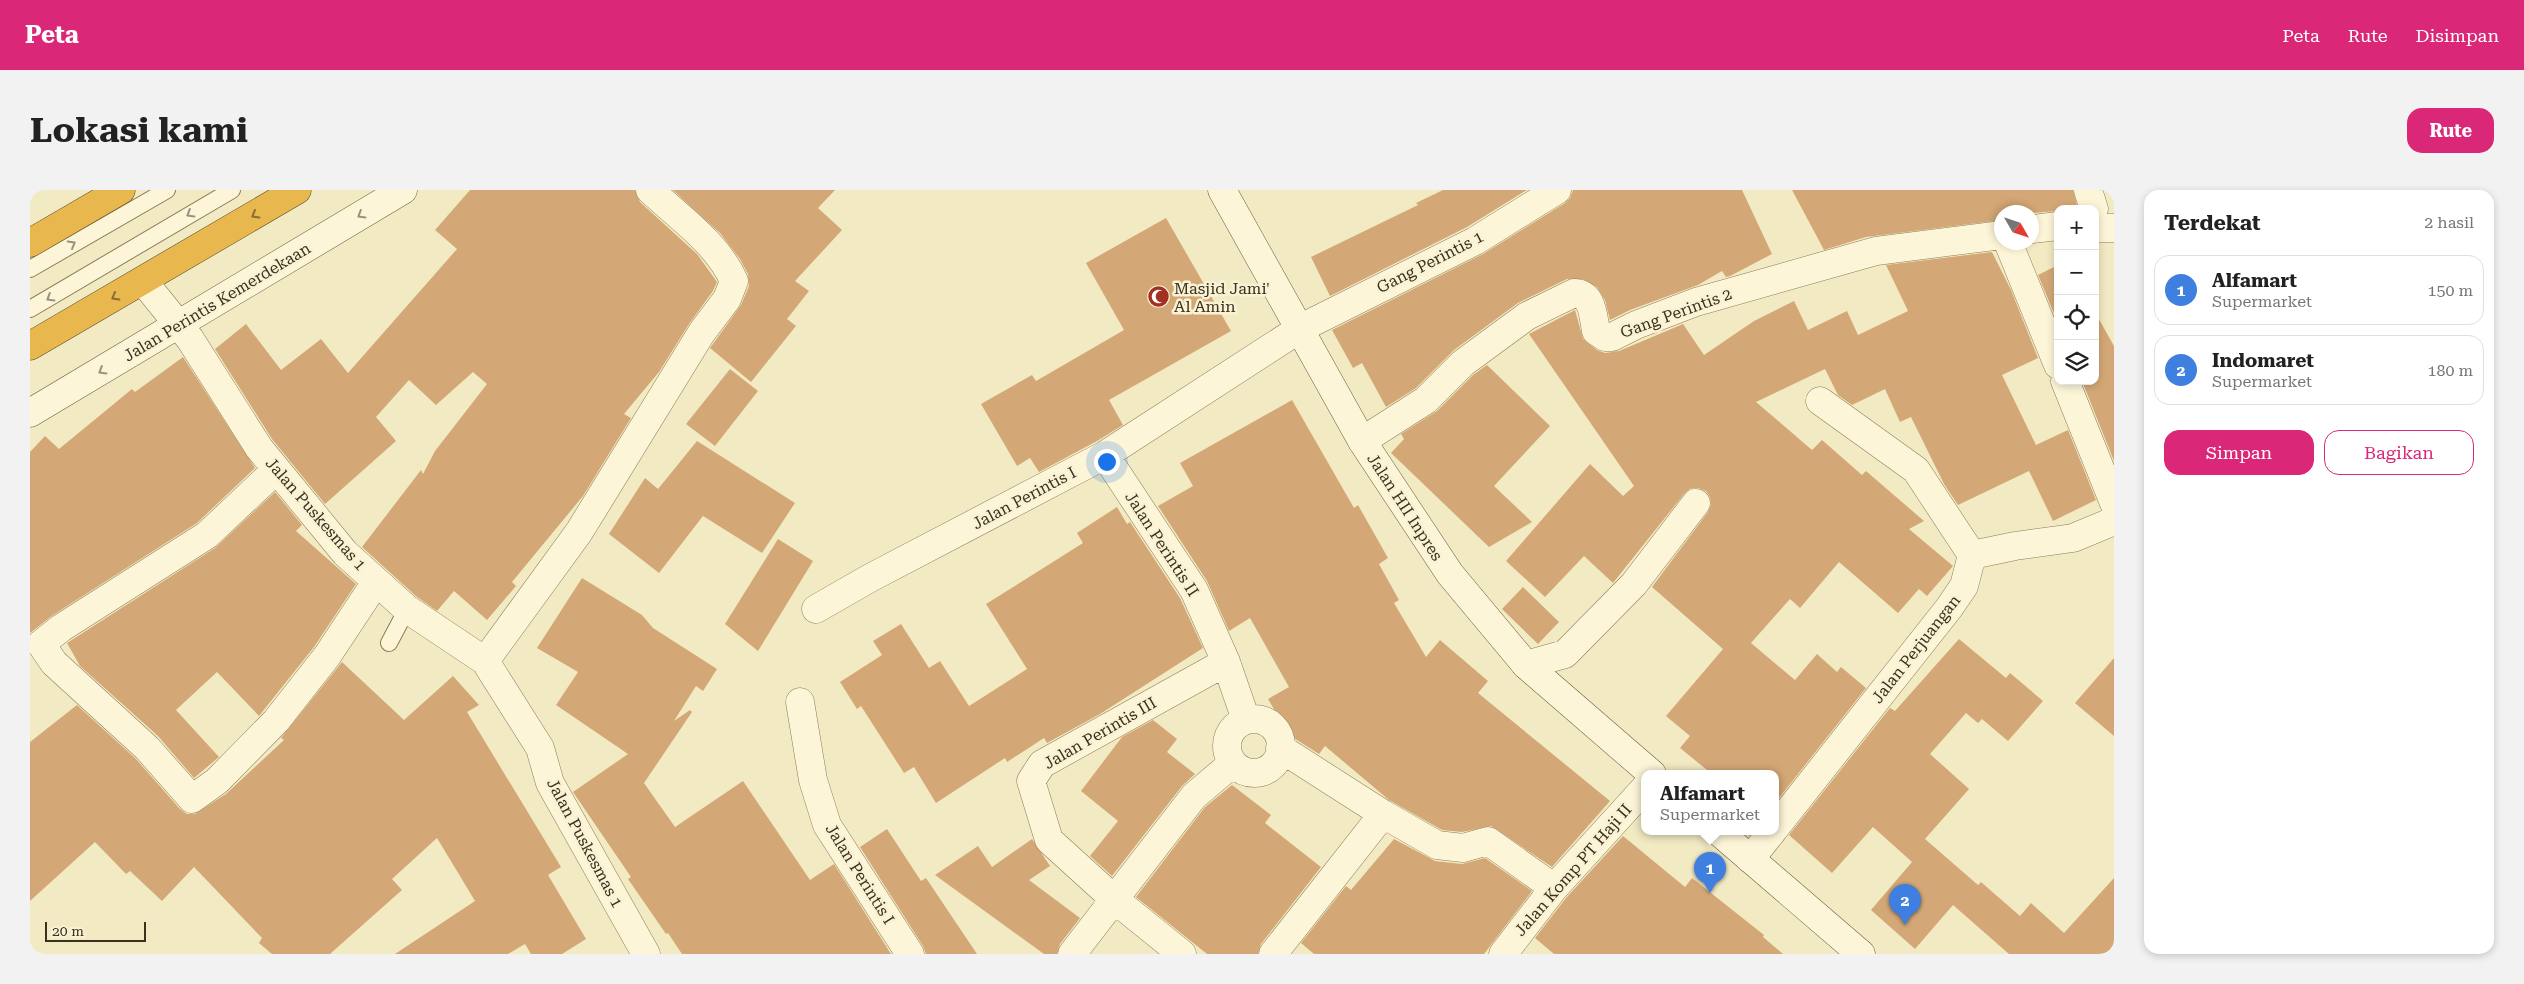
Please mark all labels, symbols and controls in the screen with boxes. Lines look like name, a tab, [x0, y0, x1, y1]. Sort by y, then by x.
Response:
text: Peta	[25, 21, 79, 49]
text: Peta	[2282, 25, 2320, 46]
text: Rute	[2348, 25, 2388, 46]
text: Disimpan	[2416, 25, 2499, 46]
button: Rute	[2407, 108, 2494, 153]
text: Lokasi kami	[30, 110, 248, 151]
north arrow	[1994, 205, 2039, 250]
map controls	[2054, 205, 2099, 385]
button: +	[2054, 205, 2099, 250]
one-way arrow	[186, 208, 195, 218]
one-way arrow	[252, 208, 261, 218]
one-way arrow	[358, 209, 367, 219]
text: Terdekat	[2164, 211, 2261, 235]
text: 2 hasil	[2424, 213, 2474, 232]
street label: Gang Perintis 1	[1373, 227, 1487, 297]
street label: Jalan Perintis Kemerdekaan	[120, 239, 314, 365]
one-way arrow	[67, 241, 76, 251]
button: −	[2054, 250, 2099, 295]
text: Alfamart	[2212, 269, 2297, 292]
place label: Masjid Jami' Al Amin	[1174, 279, 1270, 316]
text: 1	[2177, 281, 2185, 300]
text: 150 m	[2427, 281, 2473, 300]
street label: Gang Perintis 2	[1618, 284, 1734, 342]
mosque icon: Masjid Jami' Al Amin	[1146, 285, 1170, 309]
one-way arrow	[112, 290, 121, 300]
one-way arrow	[46, 291, 55, 301]
text: Supermarket	[2212, 292, 2312, 311]
button: locate	[2054, 295, 2099, 340]
button: layers	[2054, 340, 2099, 385]
text: Indomaret	[2212, 349, 2314, 372]
text: 2	[2177, 361, 2185, 380]
text: 180 m	[2427, 361, 2473, 380]
one-way arrow	[98, 364, 107, 374]
text: Supermarket	[2212, 372, 2312, 391]
button: Simpan	[2164, 430, 2314, 475]
button: Bagikan	[2324, 430, 2474, 475]
your location	[1094, 449, 1120, 475]
street label: Jalan HII Inpres	[1363, 450, 1447, 565]
street label: Jalan Puskesmas 1	[262, 454, 370, 574]
street label: Jalan Perintis I	[969, 463, 1079, 533]
street label: Jalan Perintis II	[1121, 488, 1203, 600]
street label: Jalan Perjuangan	[1868, 591, 1964, 707]
street label: Jalan Perintis III	[1040, 693, 1160, 773]
popup	[1641, 770, 1779, 835]
street label: Jalan Puskesmas 1	[543, 775, 627, 911]
text: Alfamart	[1660, 782, 1745, 805]
street label: Jalan Komp PT Haji II	[1511, 800, 1635, 940]
text: Supermarket	[1660, 805, 1760, 824]
street label: Jalan Perintis I	[822, 820, 898, 928]
pin: 1	[1694, 852, 1726, 893]
pin: 2	[1889, 884, 1921, 925]
scale bar	[45, 919, 146, 942]
text: 20 m	[52, 923, 84, 939]

